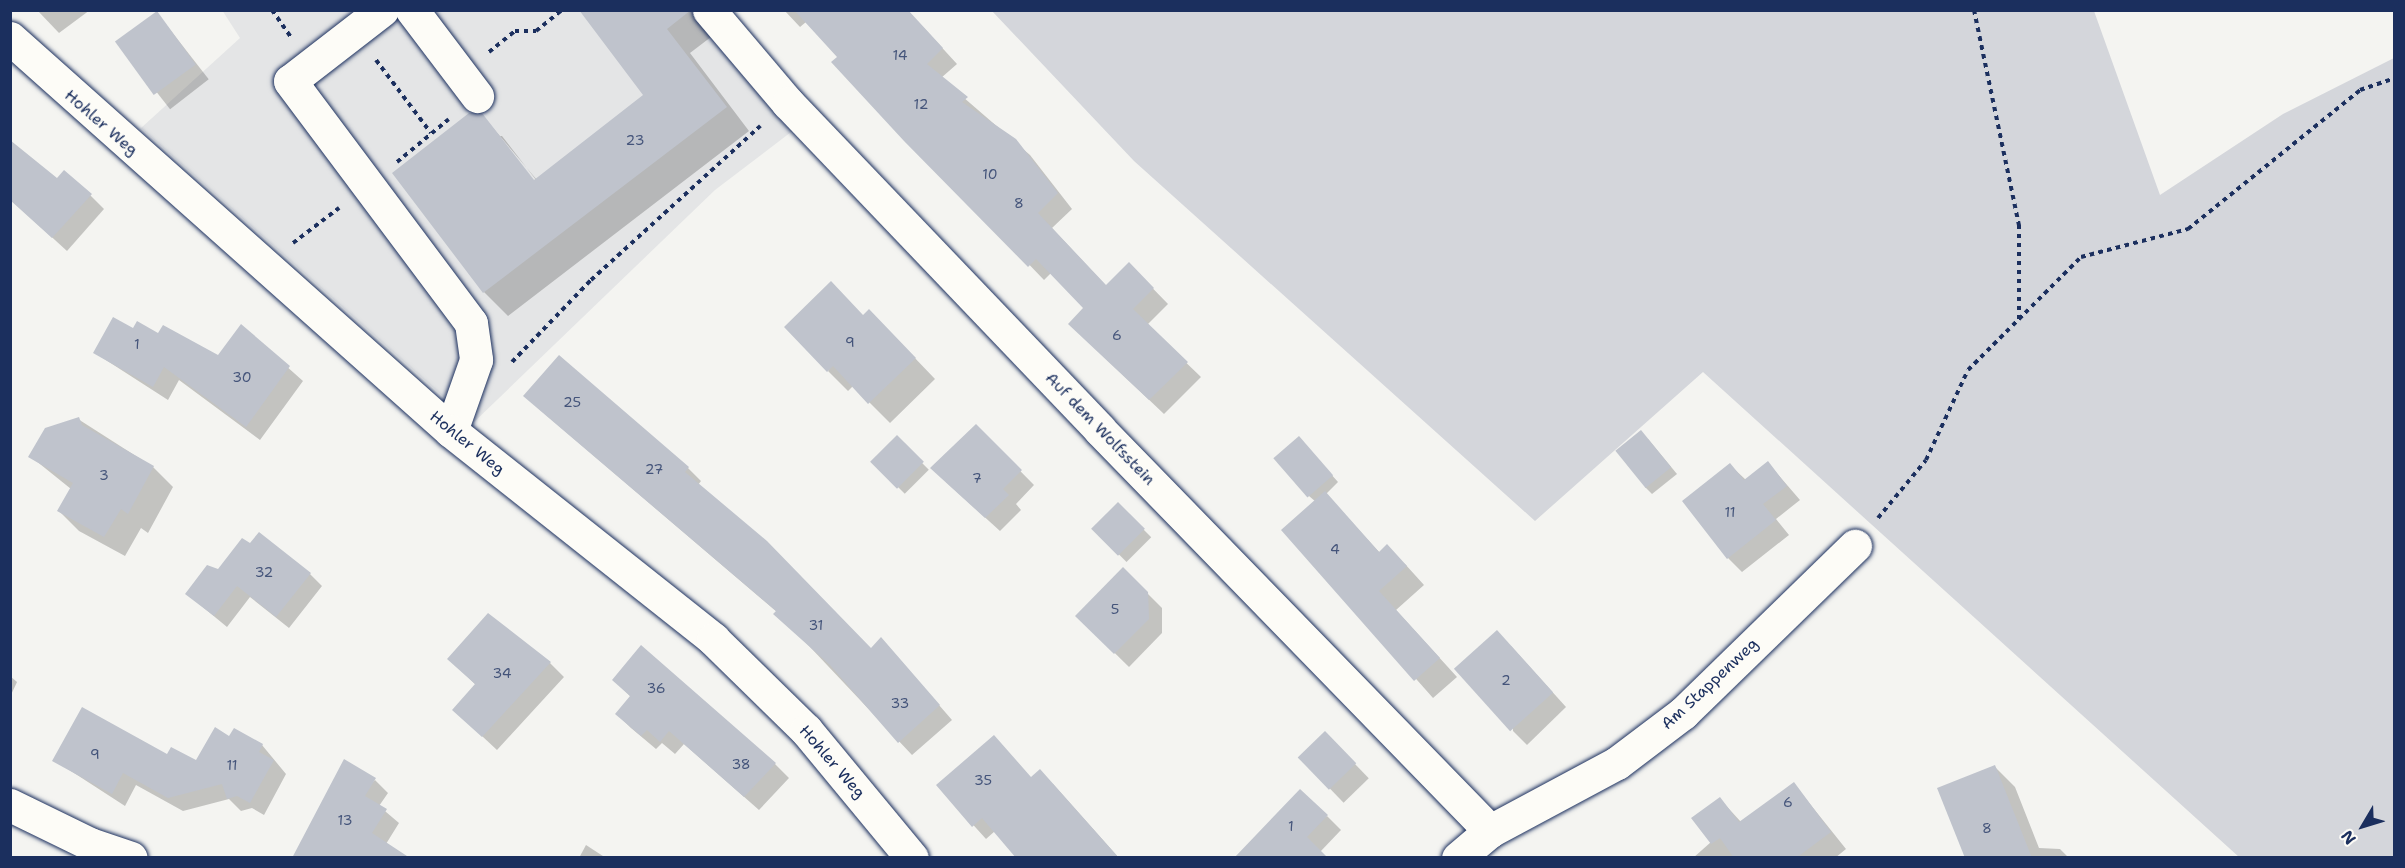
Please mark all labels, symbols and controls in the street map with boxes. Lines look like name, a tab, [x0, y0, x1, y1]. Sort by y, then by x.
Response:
house number: 14	[892, 47, 908, 63]
street label: Hohler Weg	[60, 86, 142, 160]
house number: 12	[914, 96, 928, 112]
house number: 23	[626, 132, 644, 148]
house number: 10	[982, 166, 998, 182]
house number: 8	[1014, 195, 1024, 211]
house number: 6	[1112, 327, 1122, 343]
house number: 9	[845, 334, 855, 350]
house number: 1	[134, 336, 140, 352]
house number: 30	[232, 369, 252, 385]
street label: Auf dem Wolfsstein	[1041, 369, 1159, 489]
house number: 25	[563, 394, 581, 410]
street label: Hohler Weg	[426, 407, 508, 479]
house number: 27	[645, 461, 663, 477]
house number: 3	[99, 467, 109, 483]
house number: 7	[972, 470, 982, 486]
house number: 11	[1724, 504, 1736, 520]
house number: 4	[1330, 541, 1340, 557]
house number: 32	[255, 564, 273, 580]
house number: 5	[1111, 601, 1119, 617]
house number: 31	[809, 617, 823, 633]
street label: Am Stappenweg	[1658, 634, 1762, 734]
house number: 34	[492, 665, 512, 681]
house number: 2	[1501, 672, 1511, 688]
house number: 36	[646, 680, 666, 696]
house number: 33	[891, 695, 909, 711]
street label: Hohler Weg	[795, 721, 869, 803]
house number: 9	[90, 746, 100, 762]
house number: 38	[731, 756, 751, 772]
house number: 11	[226, 757, 238, 773]
house number: 35	[974, 772, 992, 788]
house number: 6	[1783, 794, 1793, 810]
north arrow	[2333, 796, 2393, 856]
house number: 13	[338, 812, 352, 828]
house number: 1	[1288, 818, 1294, 834]
house number: 8	[1982, 820, 1992, 836]
text: N	[2336, 826, 2361, 849]

